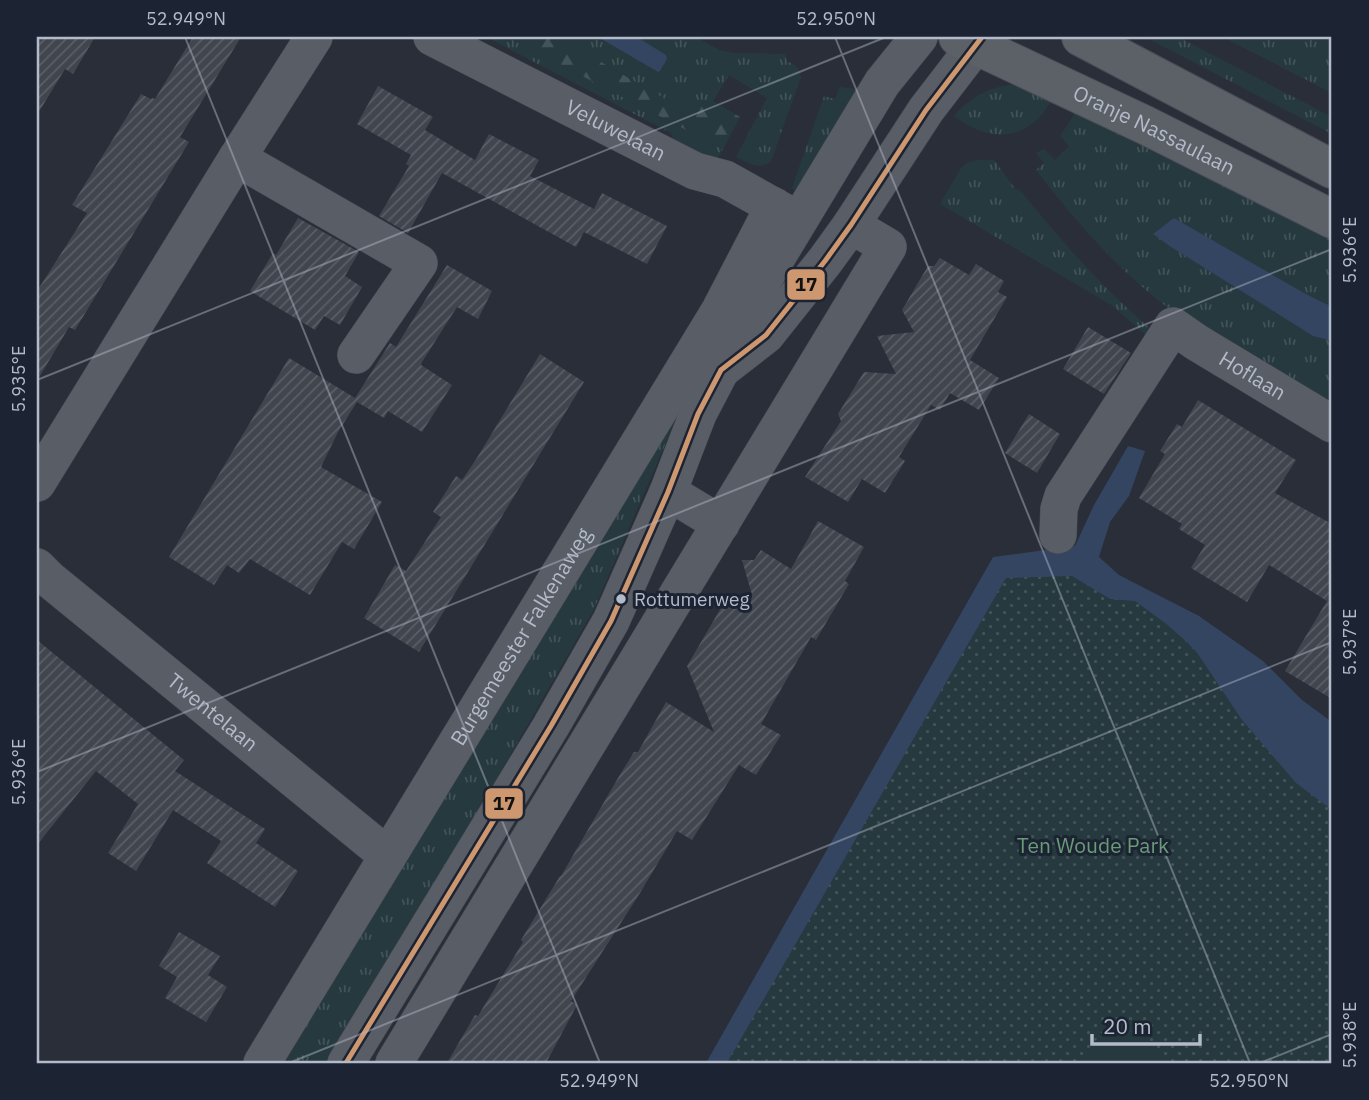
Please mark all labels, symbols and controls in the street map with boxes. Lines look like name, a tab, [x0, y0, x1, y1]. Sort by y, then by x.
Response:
text: 52.949°N	[146, 7, 226, 30]
text: 52.950°N	[796, 7, 876, 30]
street label: Oranje Nassaulaan	[1069, 78, 1240, 181]
street label: Veluwelaan	[561, 92, 671, 167]
text: 5.936°E	[1338, 216, 1361, 284]
line badge: 17	[786, 268, 826, 301]
text: 17	[795, 272, 817, 296]
street label: Hoflaan	[1214, 344, 1292, 406]
text: 5.935°E	[7, 345, 30, 413]
street label: Burgemeester Falkenaweg	[443, 522, 597, 750]
place label: Rottumerweg	[634, 587, 750, 611]
marker: Rottumerweg	[614, 592, 628, 606]
text: 5.937°E	[1338, 608, 1361, 676]
street label: Twentelaan	[162, 666, 264, 757]
text: 5.936°E	[7, 738, 30, 806]
line badge: 17	[484, 787, 524, 820]
text: 17	[493, 791, 515, 815]
park label: Ten Woude Park	[1017, 831, 1169, 859]
text: 5.938°E	[1338, 1001, 1361, 1069]
scale bar	[1092, 1002, 1201, 1046]
text: 20 m	[1103, 1012, 1152, 1040]
text: 52.949°N	[559, 1069, 639, 1092]
text: 52.950°N	[1209, 1069, 1289, 1092]

